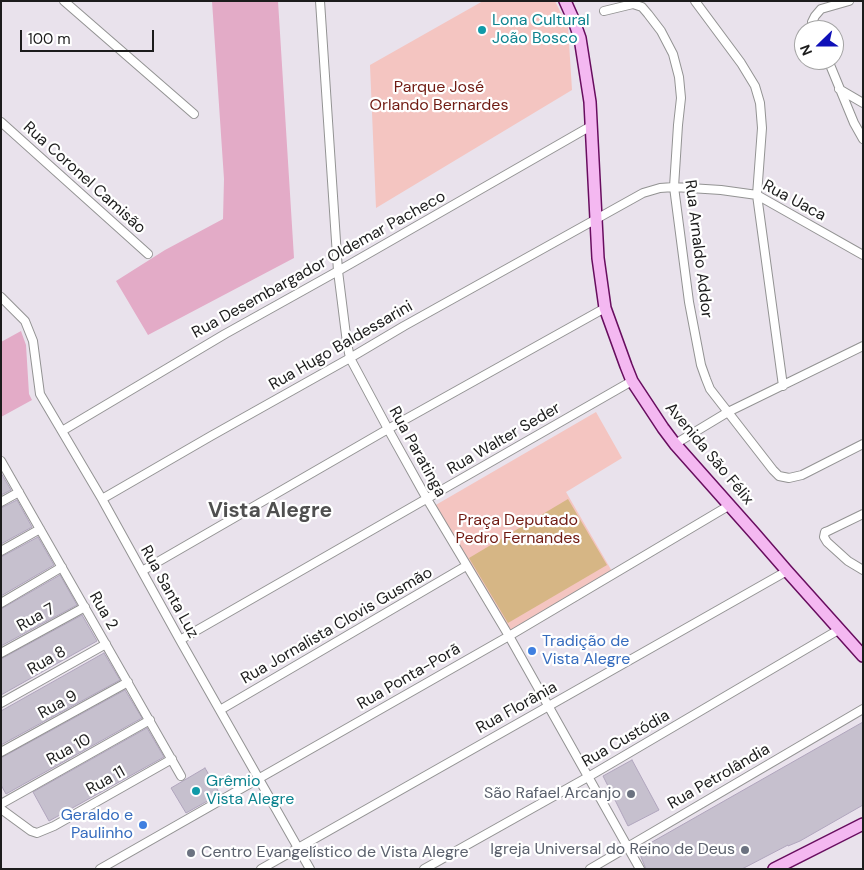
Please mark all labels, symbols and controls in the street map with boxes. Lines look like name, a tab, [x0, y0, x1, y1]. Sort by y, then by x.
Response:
place label: Lona Cultural João Bosco	[492, 11, 590, 49]
scale bar	[22, 20, 156, 52]
north arrow	[794, 20, 844, 70]
marker: Lona Cultural João Bosco	[476, 24, 488, 36]
text: 100 m	[28, 29, 71, 49]
text: N	[796, 42, 816, 58]
park label: Parque José Orlando Bernardes	[370, 78, 508, 116]
street label: Rua Coronel Camisão	[19, 118, 149, 238]
street label: Rua Uaca	[759, 176, 829, 226]
street label: Rua Arnaldo Addor	[680, 179, 716, 319]
street label: Rua Desembargador Oldemar Pacheco	[189, 187, 449, 343]
street label: Rua Hugo Baldessarini	[266, 297, 416, 395]
street label: Rua Walter Seder	[444, 399, 564, 479]
street label: Avenida São Félix	[661, 399, 757, 509]
street label: Rua Paratinga	[384, 403, 450, 501]
district label: Vista Alegre	[208, 498, 332, 524]
park label: Praça Deputado Pedro Fernandes	[456, 511, 580, 549]
street label: Rua Santa Luz	[136, 542, 202, 642]
street label: Rua Jornalista Clovis Gusmão	[238, 563, 436, 689]
street label: Rua 2	[84, 589, 122, 633]
street label: Rua 7	[14, 600, 58, 636]
place label: Tradição de Vista Alegre	[542, 632, 630, 670]
street label: Rua Ponta-Porã	[354, 640, 464, 714]
street label: Rua 8	[24, 642, 70, 680]
marker: Tradição de Vista Alegre	[526, 645, 538, 657]
street label: Rua Florânia	[473, 678, 561, 738]
street label: Rua 9	[35, 687, 81, 723]
street label: Rua Custódia	[579, 706, 673, 772]
street label: Rua 10	[44, 730, 94, 770]
street label: Rua Petrolândia	[665, 740, 773, 814]
street label: Rua 11	[83, 763, 129, 799]
place label: Grêmio Vista Alegre	[206, 772, 294, 810]
place label: São Rafael Arcanjo	[484, 784, 621, 804]
marker: Grêmio Vista Alegre	[190, 785, 202, 797]
marker: São Rafael Arcanjo	[625, 788, 637, 800]
place label: Geraldo e Paulinho	[61, 806, 133, 844]
marker: Geraldo e Paulinho	[137, 819, 149, 831]
place label: Igreja Universal do Reino de Deus	[490, 840, 735, 860]
place label: Centro Evangelístico de Vista Alegre	[201, 843, 469, 863]
marker: Igreja Universal do Reino de Deus	[739, 844, 751, 856]
marker: Centro Evangelístico de Vista Alegre	[185, 847, 197, 859]

